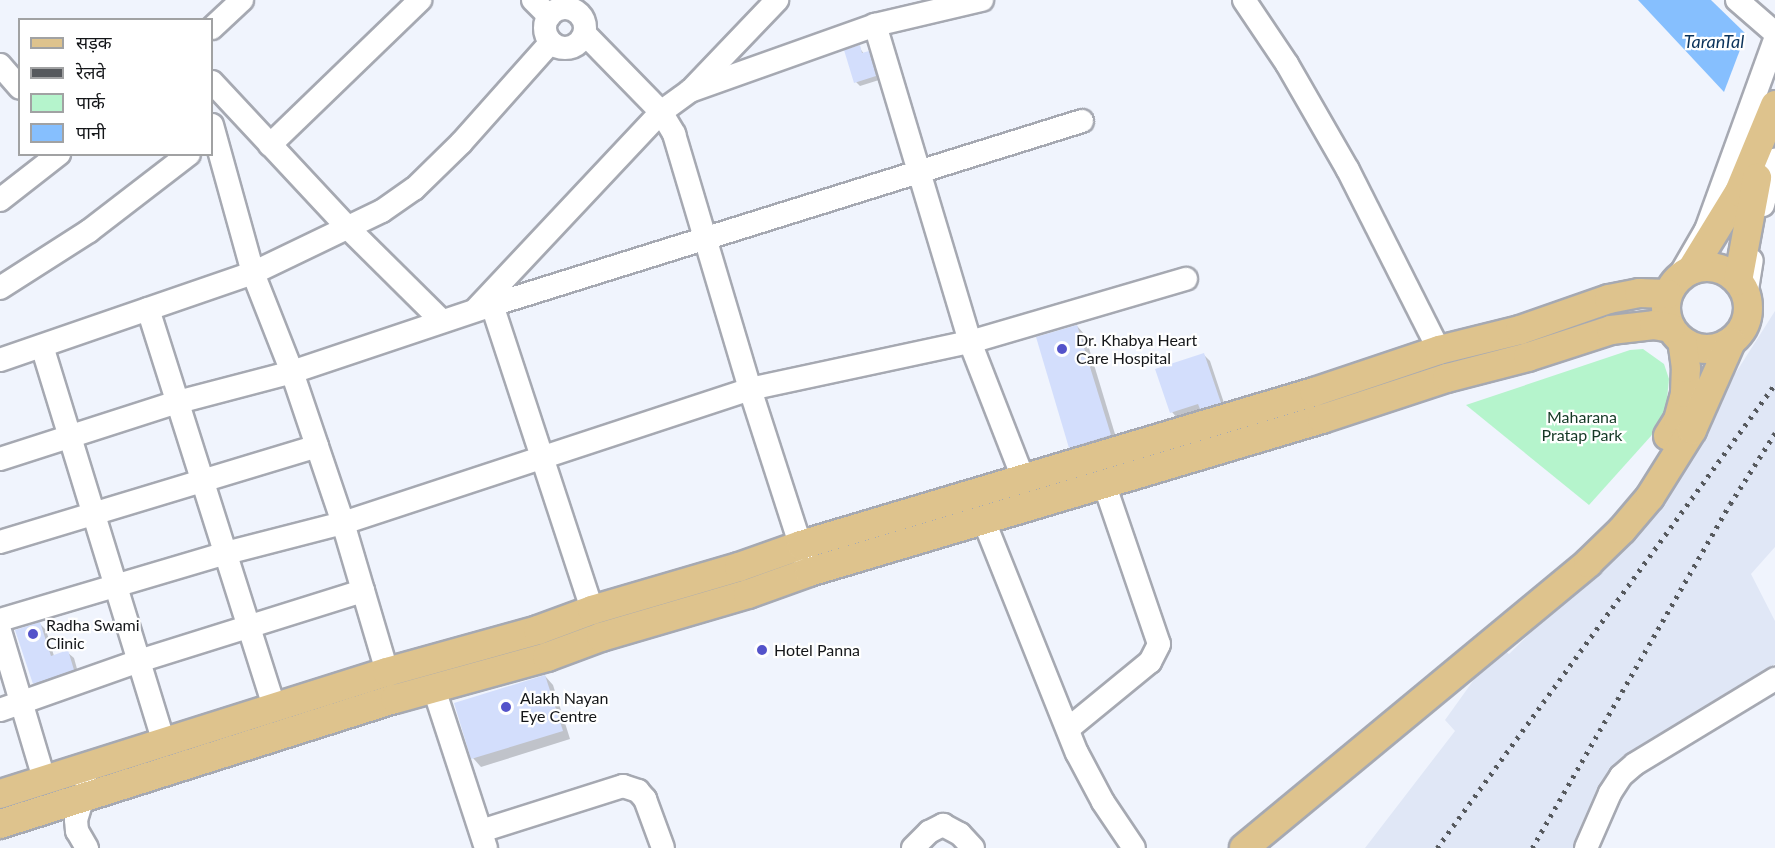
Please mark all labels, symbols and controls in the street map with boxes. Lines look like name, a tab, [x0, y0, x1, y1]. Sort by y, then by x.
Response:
legend	[18, 18, 213, 156]
water label: TaranTal	[1684, 30, 1744, 52]
text: सड़क	[76, 31, 112, 53]
text: रेलवे	[76, 61, 106, 83]
text: पार्क	[76, 91, 105, 113]
text: पानी	[76, 121, 106, 143]
place label: Dr. Khabya Heart Care Hospital	[1076, 330, 1197, 368]
marker: Dr. Khabya Heart Care Hospital	[1053, 340, 1071, 358]
park label: Maharana Pratap Park	[1541, 407, 1623, 445]
place label: Radha Swami Clinic	[46, 615, 140, 653]
marker: Radha Swami Clinic	[24, 625, 42, 643]
place label: Hotel Panna	[774, 640, 860, 660]
marker: Hotel Panna	[755, 643, 769, 657]
place label: Alakh Nayan Eye Centre	[520, 688, 608, 726]
marker: Alakh Nayan Eye Centre	[497, 698, 515, 716]

